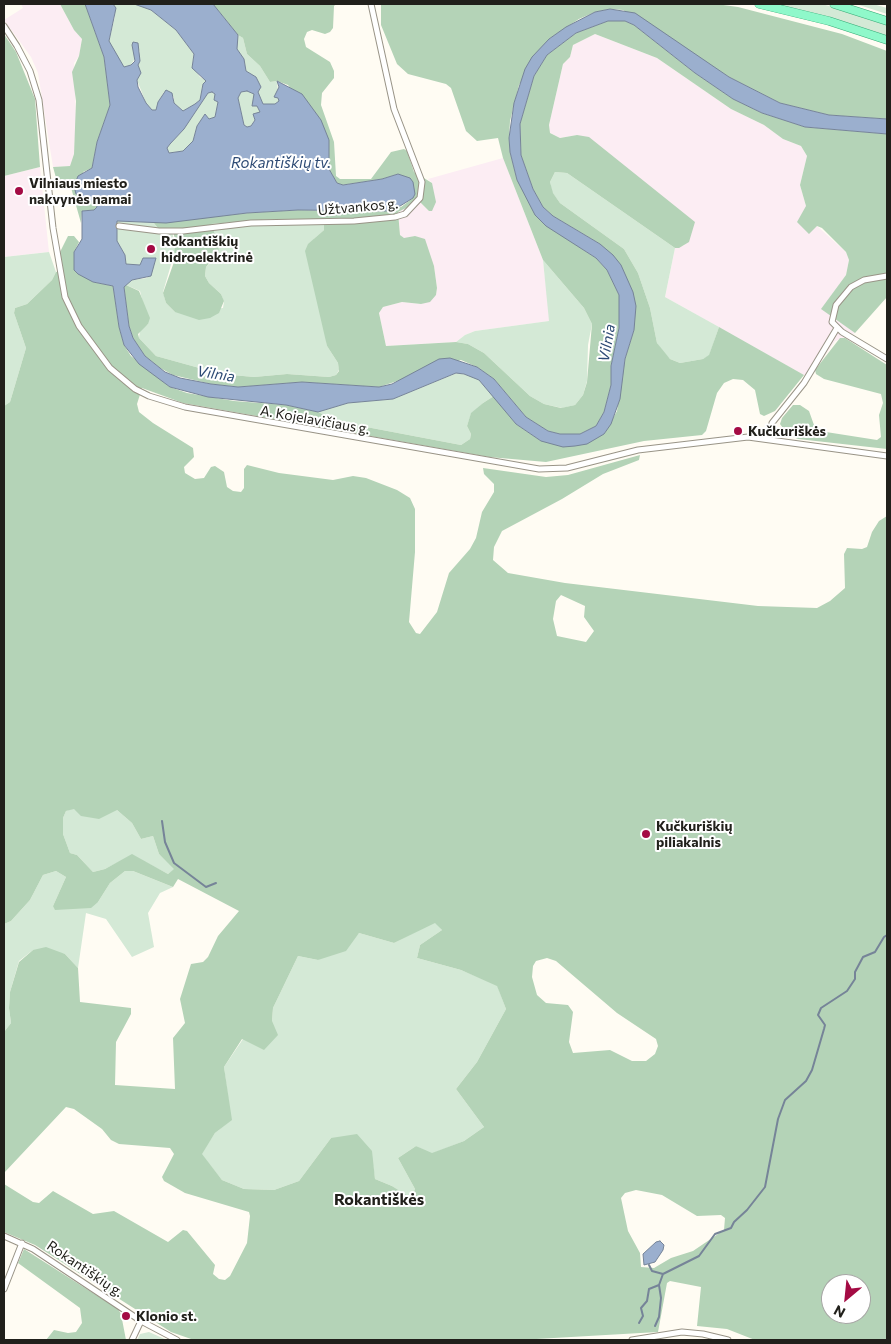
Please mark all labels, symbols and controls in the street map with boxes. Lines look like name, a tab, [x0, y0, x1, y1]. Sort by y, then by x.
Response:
water label: Rokantiškių tv.	[231, 154, 331, 172]
place label: Vilniaus miesto nakvynės namai	[29, 175, 131, 208]
marker: Vilniaus miesto nakvynės namai	[13, 185, 25, 197]
street label: Užtvankos g.	[317, 195, 399, 219]
place label: Rokantiškių hidroelektrinė	[161, 233, 253, 266]
marker: Rokantiškių hidroelektrinė	[145, 243, 157, 255]
water label: Vilnia	[595, 323, 619, 363]
water label: Vilnia	[196, 362, 236, 386]
street label: A. Kojelavičiaus g.	[259, 402, 371, 438]
place label: Kučkuriškės	[748, 423, 826, 439]
marker: Kučkuriškės	[732, 425, 744, 437]
place label: Kučkuriškių piliakalnis	[656, 818, 732, 850]
marker: Kučkuriškių piliakalnis	[640, 828, 652, 840]
district label: Rokantiškės	[334, 1190, 424, 1210]
street label: Rokantiškių g.	[44, 1237, 126, 1301]
north arrow	[821, 1274, 871, 1324]
text: N	[831, 1302, 848, 1322]
place label: Klonio st.	[136, 1308, 197, 1324]
marker: Klonio st.	[120, 1310, 132, 1322]

